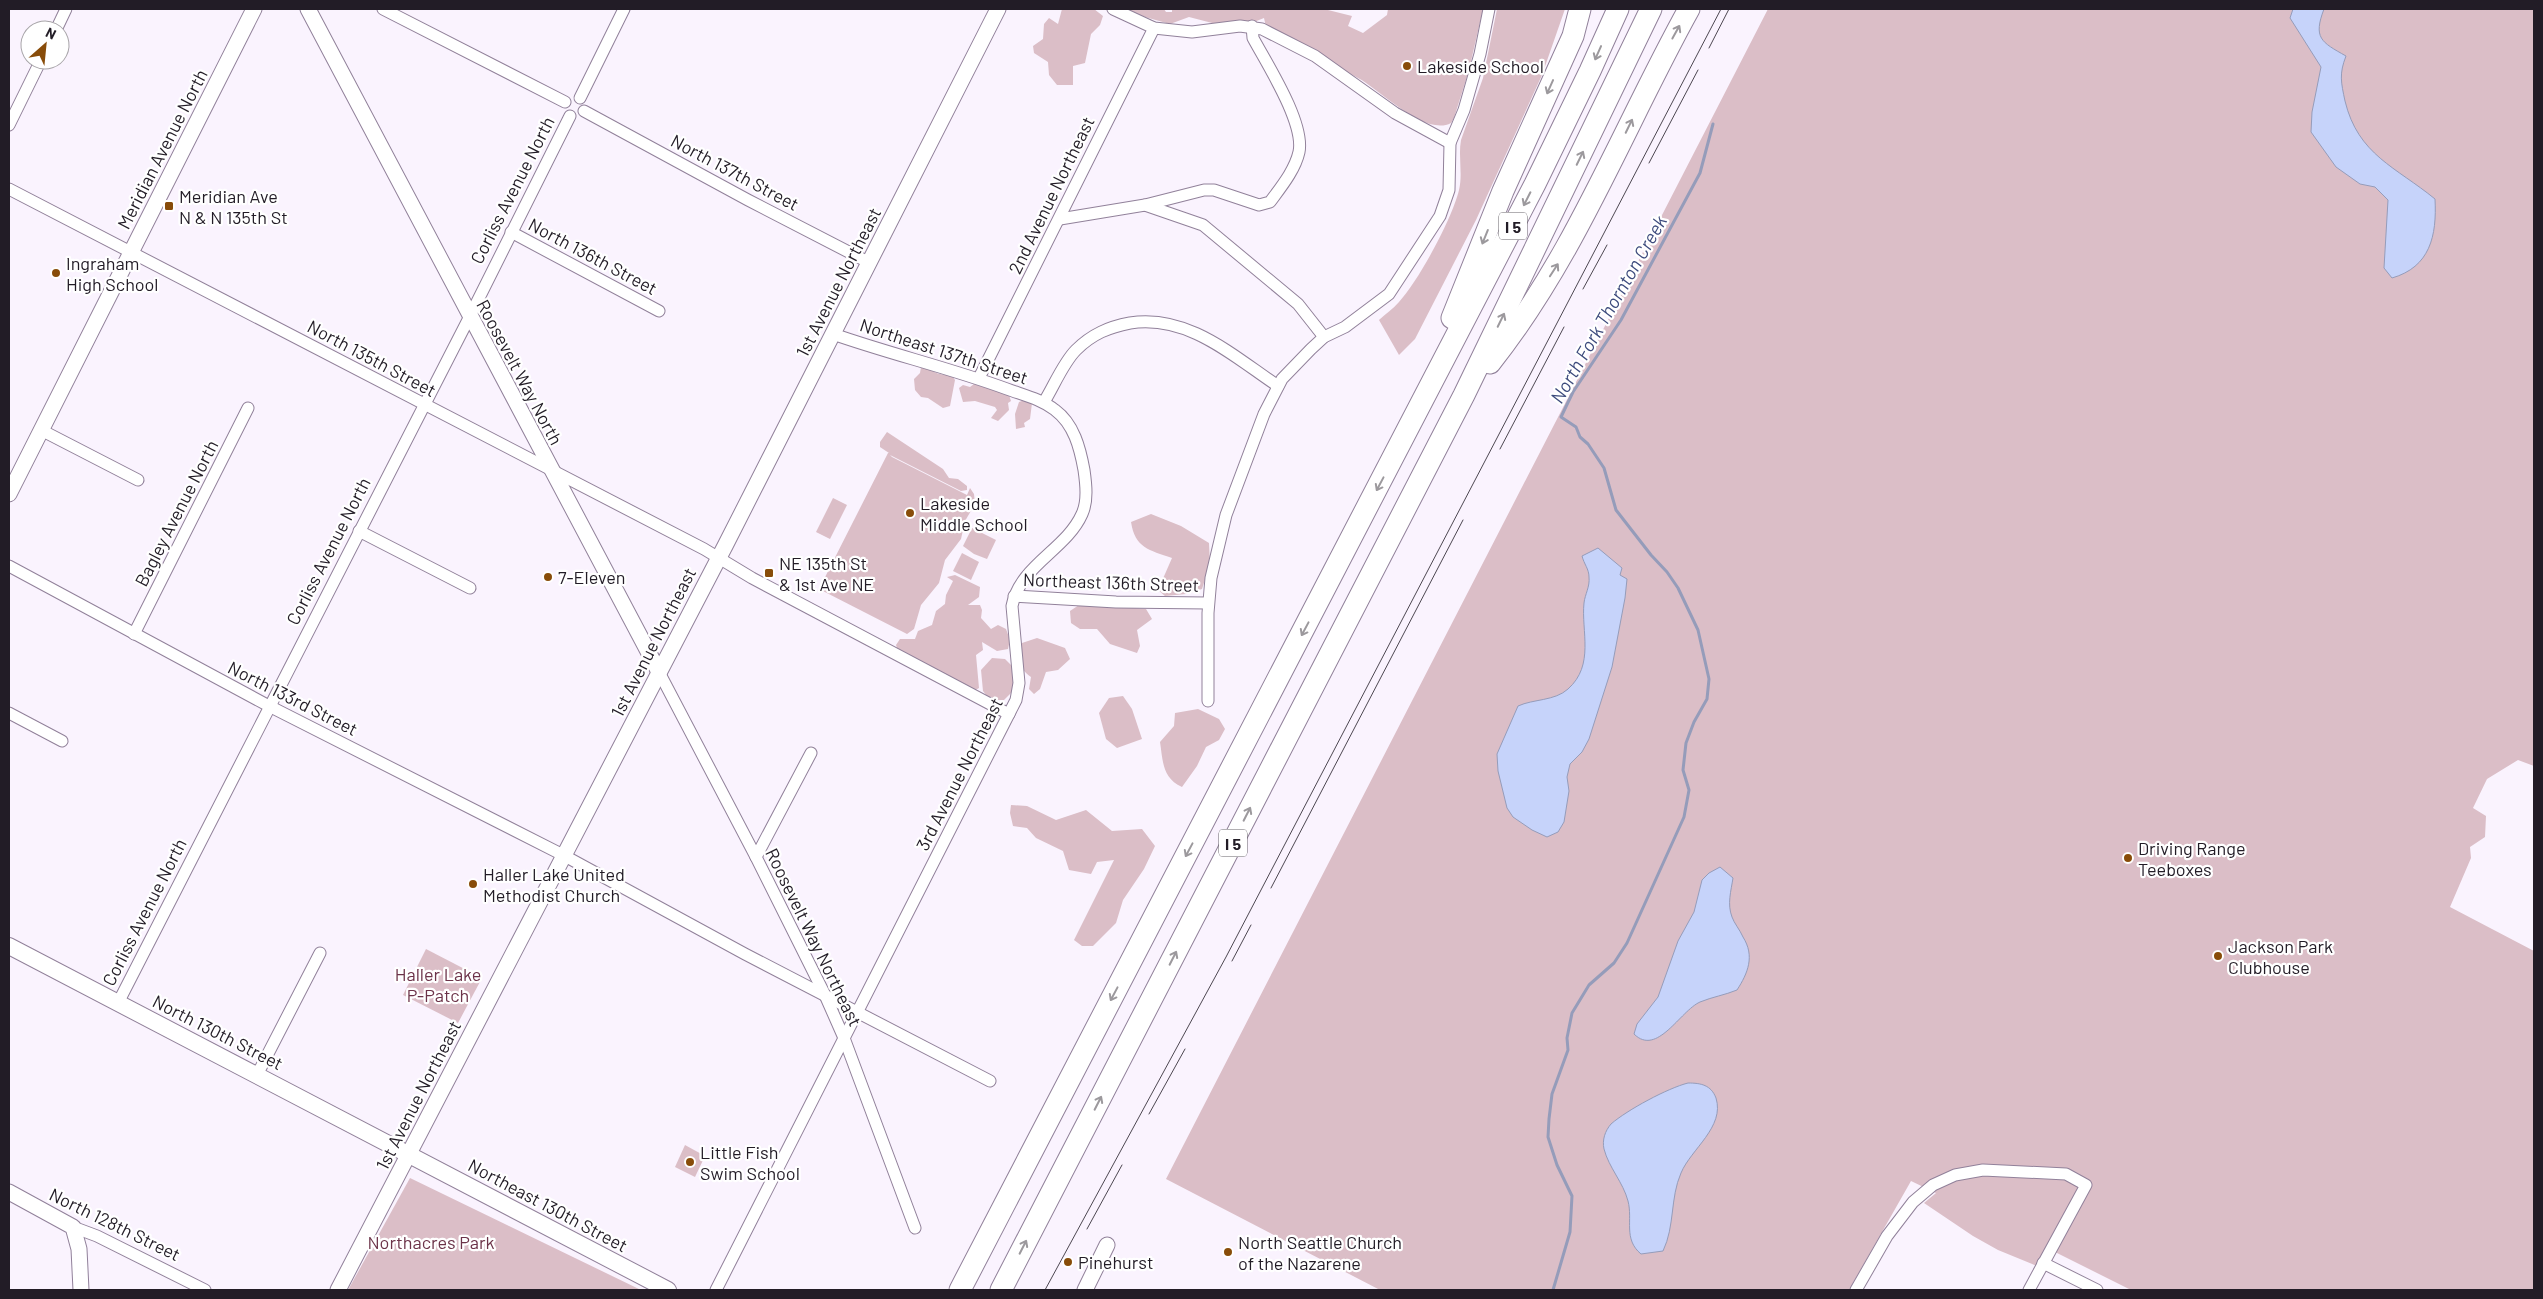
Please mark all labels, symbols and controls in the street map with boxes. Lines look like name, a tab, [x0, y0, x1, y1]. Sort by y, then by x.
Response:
north arrow	[20, 20, 70, 70]
text: N	[43, 23, 59, 43]
one-way arrow	[1671, 25, 1681, 40]
one-way arrow	[1593, 45, 1603, 60]
place label: Lakeside School	[1417, 55, 1544, 77]
marker: Lakeside School	[1401, 60, 1413, 72]
street label: Meridian Avenue North	[112, 65, 212, 233]
one-way arrow	[1544, 79, 1554, 94]
street label: Corliss Avenue North	[465, 113, 559, 267]
street label: 2nd Avenue Northeast	[1003, 113, 1099, 277]
one-way arrow	[1624, 119, 1634, 134]
street label: North 137th Street	[667, 129, 803, 215]
one-way arrow	[1576, 151, 1586, 166]
place label: Meridian Ave N & N 135th St	[179, 185, 288, 228]
one-way arrow	[1522, 192, 1532, 207]
marker: Meridian Ave N & N 135th St	[163, 200, 175, 212]
street label: 1st Avenue Northeast	[791, 204, 885, 360]
water label: North Fork Thornton Creek	[1545, 210, 1672, 407]
road number: I 5	[1499, 212, 1527, 240]
street label: North 136th Street	[525, 213, 661, 299]
one-way arrow	[1480, 229, 1489, 244]
place label: Ingraham High School	[66, 252, 159, 295]
one-way arrow	[1549, 264, 1559, 278]
marker: Ingraham High School	[50, 267, 62, 279]
street label: Roosevelt Way North	[472, 295, 568, 449]
street label: Northeast 137th Street	[857, 313, 1031, 389]
one-way arrow	[1497, 313, 1506, 328]
street label: North 135th Street	[304, 315, 440, 401]
street label: Bagley Avenue North	[130, 436, 222, 590]
street label: Corliss Avenue North	[281, 474, 375, 628]
one-way arrow	[1375, 477, 1385, 492]
place label: Lakeside Middle School	[920, 492, 1028, 535]
marker: Lakeside Middle School	[904, 507, 916, 519]
place label: NE 135th St & 1st Ave NE	[779, 552, 874, 595]
street label: 1st Avenue Northeast	[606, 564, 700, 720]
place label: 7-Eleven	[558, 566, 626, 588]
marker: NE 135th St & 1st Ave NE	[763, 567, 775, 579]
street label: Northeast 136th Street	[1023, 568, 1199, 596]
marker: 7-Eleven	[542, 571, 554, 583]
one-way arrow	[1300, 621, 1310, 636]
street label: North 133rd Street	[225, 656, 361, 740]
street label: 3rd Avenue Northeast	[911, 694, 1007, 854]
one-way arrow	[1243, 807, 1253, 822]
road number: I 5	[1219, 830, 1247, 856]
street label: Corliss Avenue North	[97, 835, 191, 989]
place label: Driving Range Teeboxes	[2138, 837, 2245, 880]
one-way arrow	[1184, 842, 1193, 857]
street label: Roosevelt Way Northeast	[761, 844, 867, 1030]
marker: Driving Range Teeboxes	[2122, 852, 2134, 864]
place label: Haller Lake United Methodist Church	[483, 863, 625, 906]
marker: Haller Lake United Methodist Church	[467, 878, 479, 890]
place label: Jackson Park Clubhouse	[2228, 935, 2333, 978]
marker: Jackson Park Clubhouse	[2212, 950, 2224, 962]
one-way arrow	[1168, 951, 1178, 966]
park label: Haller Lake P-Patch	[395, 963, 481, 1006]
one-way arrow	[1109, 987, 1119, 1002]
street label: North 130th Street	[149, 990, 287, 1074]
street label: 1st Avenue Northeast	[371, 1017, 465, 1173]
one-way arrow	[1093, 1095, 1103, 1110]
place label: Little Fish Swim School	[700, 1141, 800, 1184]
street label: Northeast 130th Street	[465, 1154, 631, 1256]
marker: Little Fish Swim School	[684, 1156, 696, 1168]
street label: North 128th Street	[46, 1183, 184, 1265]
park label: Northacres Park	[367, 1231, 495, 1253]
place label: North Seattle Church of the Nazarene	[1238, 1231, 1402, 1274]
one-way arrow	[1019, 1240, 1028, 1255]
marker: North Seattle Church of the Nazarene	[1222, 1246, 1234, 1258]
place label: Pinehurst	[1078, 1251, 1153, 1273]
marker: Pinehurst	[1062, 1256, 1074, 1268]

